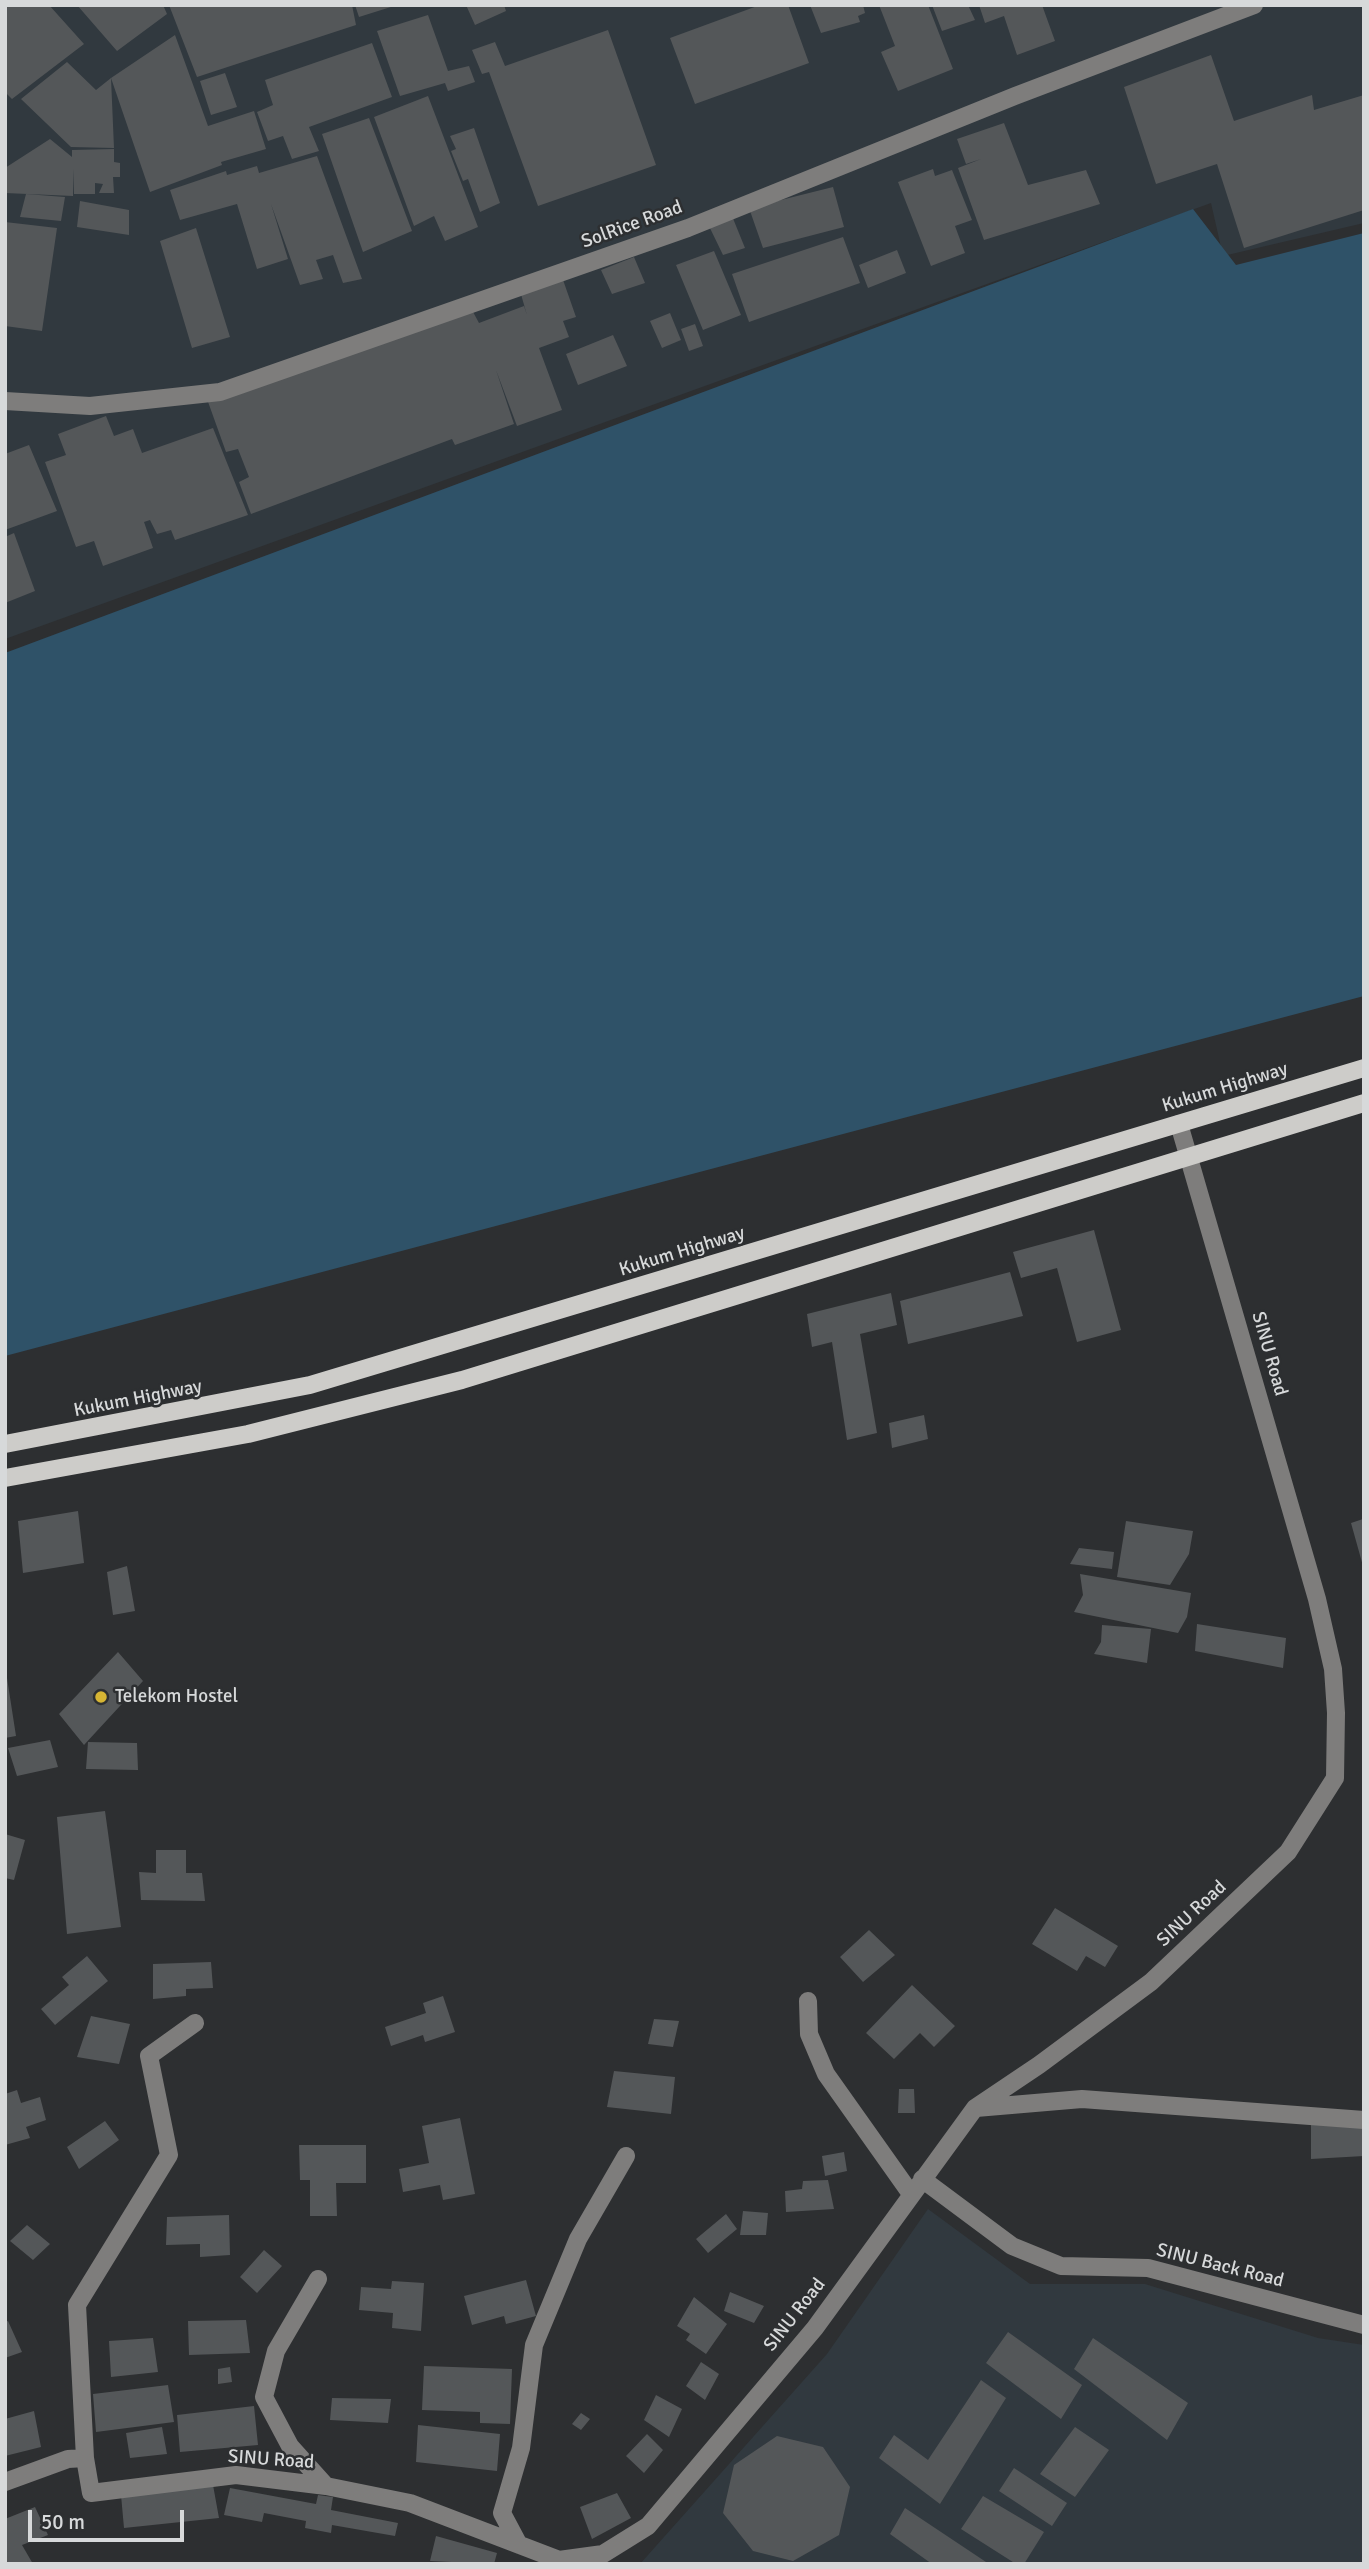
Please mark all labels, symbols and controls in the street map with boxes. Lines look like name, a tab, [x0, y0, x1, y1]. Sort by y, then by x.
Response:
street label: SolRice Road	[578, 196, 686, 254]
street label: Kukum Highway	[1159, 1058, 1291, 1118]
street label: Kukum Highway	[616, 1222, 748, 1282]
street label: SINU Road	[1246, 1309, 1292, 1399]
street label: Kukum Highway	[72, 1375, 204, 1423]
place label: Telekom Hostel	[115, 1686, 238, 1708]
marker: Telekom Hostel	[93, 1689, 109, 1705]
street label: SINU Road	[1153, 1876, 1231, 1952]
street label: SINU Back Road	[1154, 2239, 1286, 2293]
street label: SINU Road	[759, 2274, 831, 2356]
street label: SINU Road	[227, 2446, 315, 2474]
scale bar	[32, 2496, 187, 2540]
text: 50 m	[41, 2509, 85, 2535]

